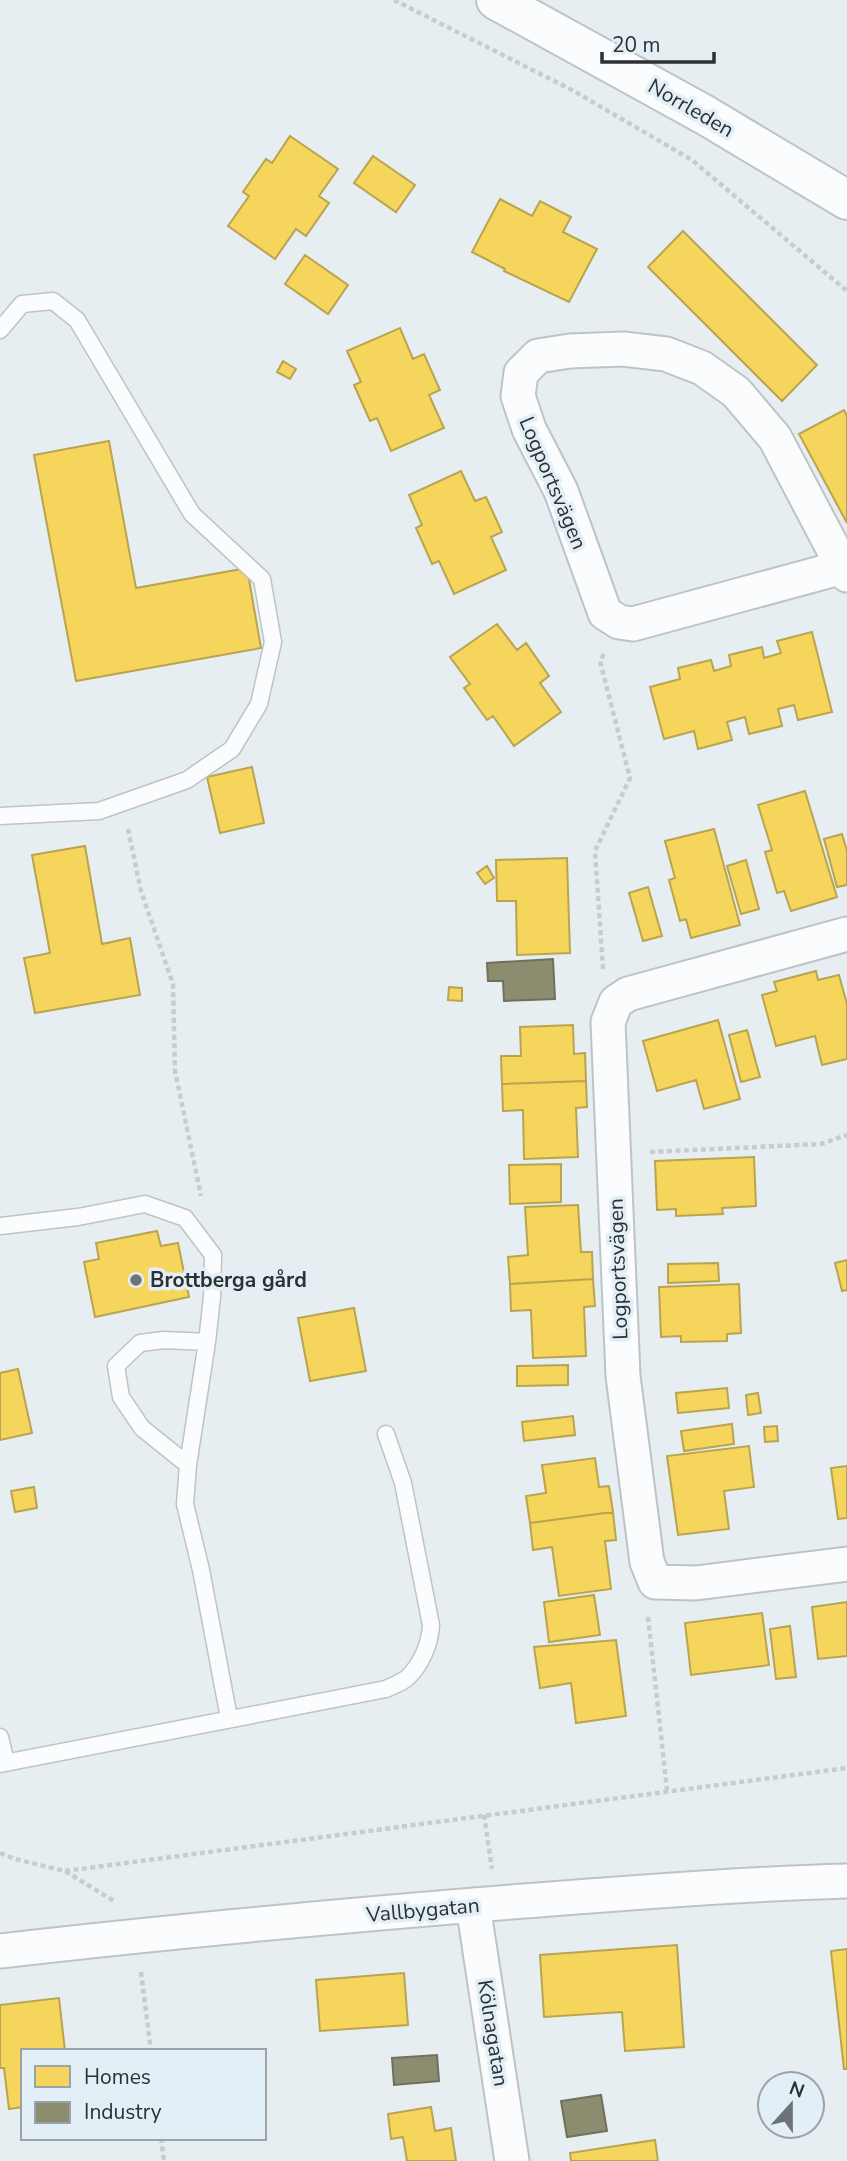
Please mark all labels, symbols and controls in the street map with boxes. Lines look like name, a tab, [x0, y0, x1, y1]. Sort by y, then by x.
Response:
scale bar	[602, 21, 714, 65]
text: 20 m	[612, 31, 661, 59]
street label: Norrleden	[643, 72, 739, 144]
street label: Logportsvägen	[512, 412, 594, 554]
street label: Logportsvägen	[602, 1198, 634, 1340]
place label: Brottberga gård	[150, 1266, 307, 1294]
marker: Brottberga gård	[128, 1272, 144, 1288]
street label: Vallbygatan	[364, 1891, 481, 1929]
street label: Kölnagatan	[471, 1978, 515, 2088]
legend	[21, 2049, 266, 2140]
text: Homes	[84, 2063, 151, 2091]
north arrow	[756, 2070, 826, 2140]
text: N	[785, 2075, 808, 2105]
text: Industry	[84, 2098, 162, 2126]

